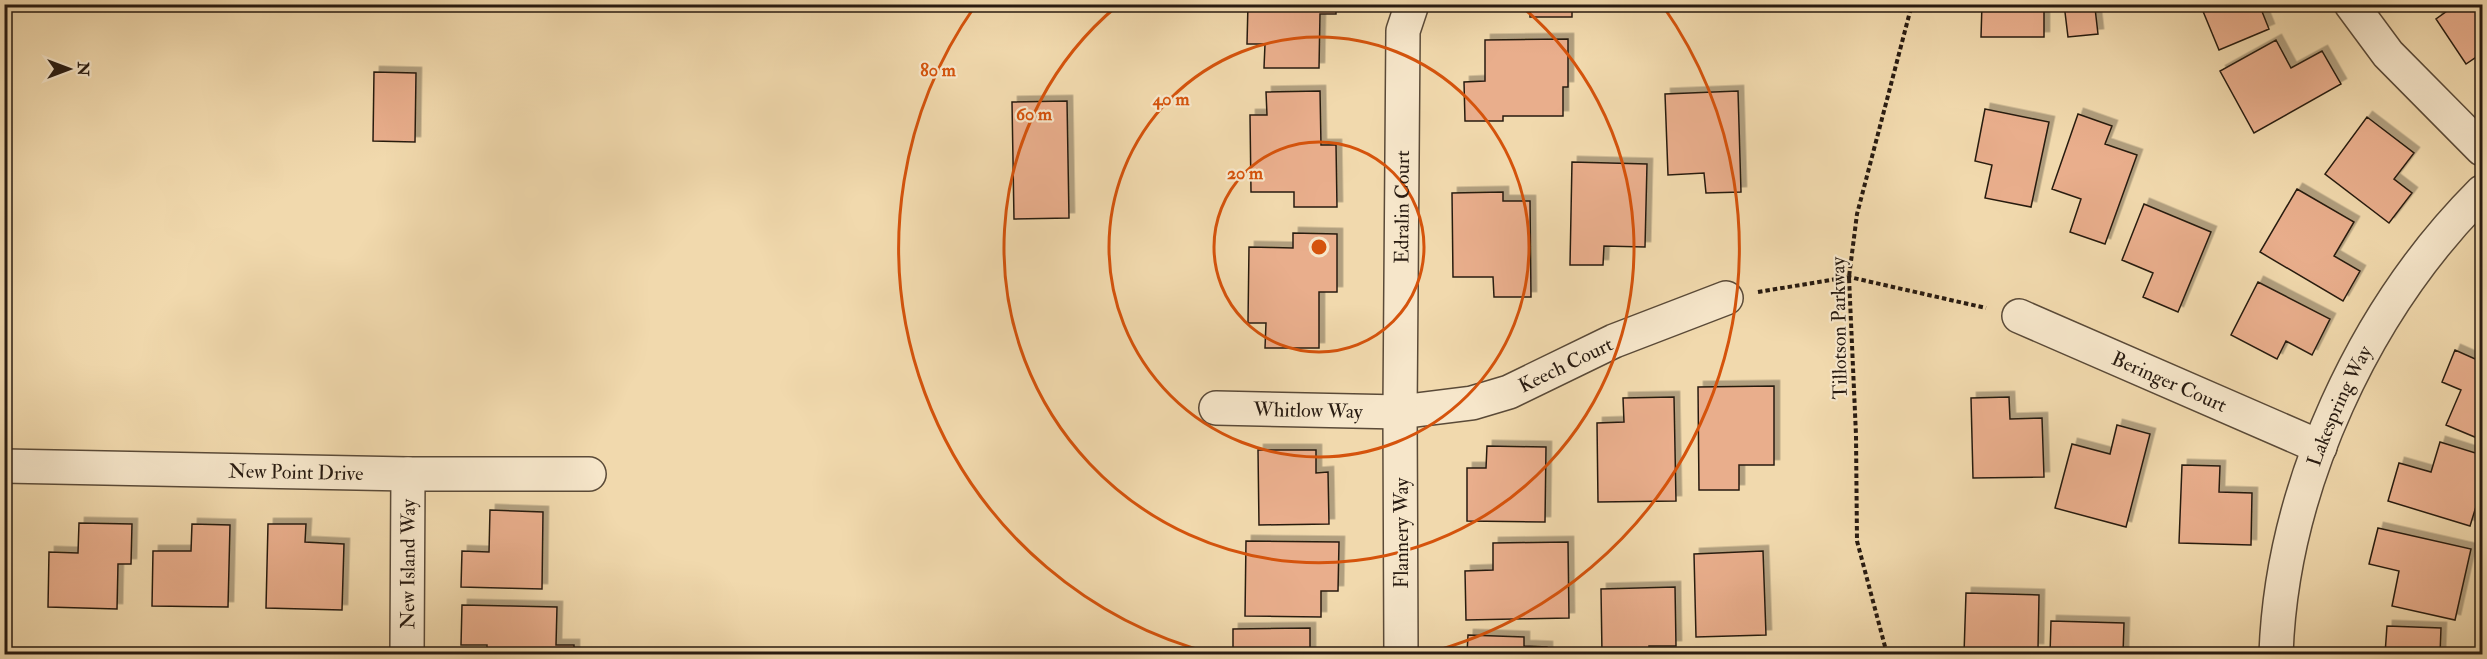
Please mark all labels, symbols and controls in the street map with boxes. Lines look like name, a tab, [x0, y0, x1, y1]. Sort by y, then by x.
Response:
north arrow	[39, 39, 99, 99]
text: 80 m	[920, 59, 957, 82]
text: N	[73, 61, 93, 77]
text: 40 m	[1152, 88, 1190, 111]
text: 60 m	[1016, 103, 1053, 126]
street label: Edralin Court	[1389, 150, 1415, 264]
text: 20 m	[1227, 162, 1264, 185]
centre of rings	[1309, 237, 1329, 257]
street label: Tillotson Parkway	[1825, 255, 1853, 399]
street label: Keech Court	[1514, 331, 1617, 398]
street label: Lakespring Way	[2301, 340, 2378, 469]
street label: Beringer Court	[2108, 345, 2231, 418]
street label: Whitlow Way	[1252, 396, 1364, 424]
street label: New Point Drive	[228, 458, 364, 486]
street label: Flannery Way	[1389, 476, 1414, 588]
street label: New Island Way	[395, 498, 420, 629]

